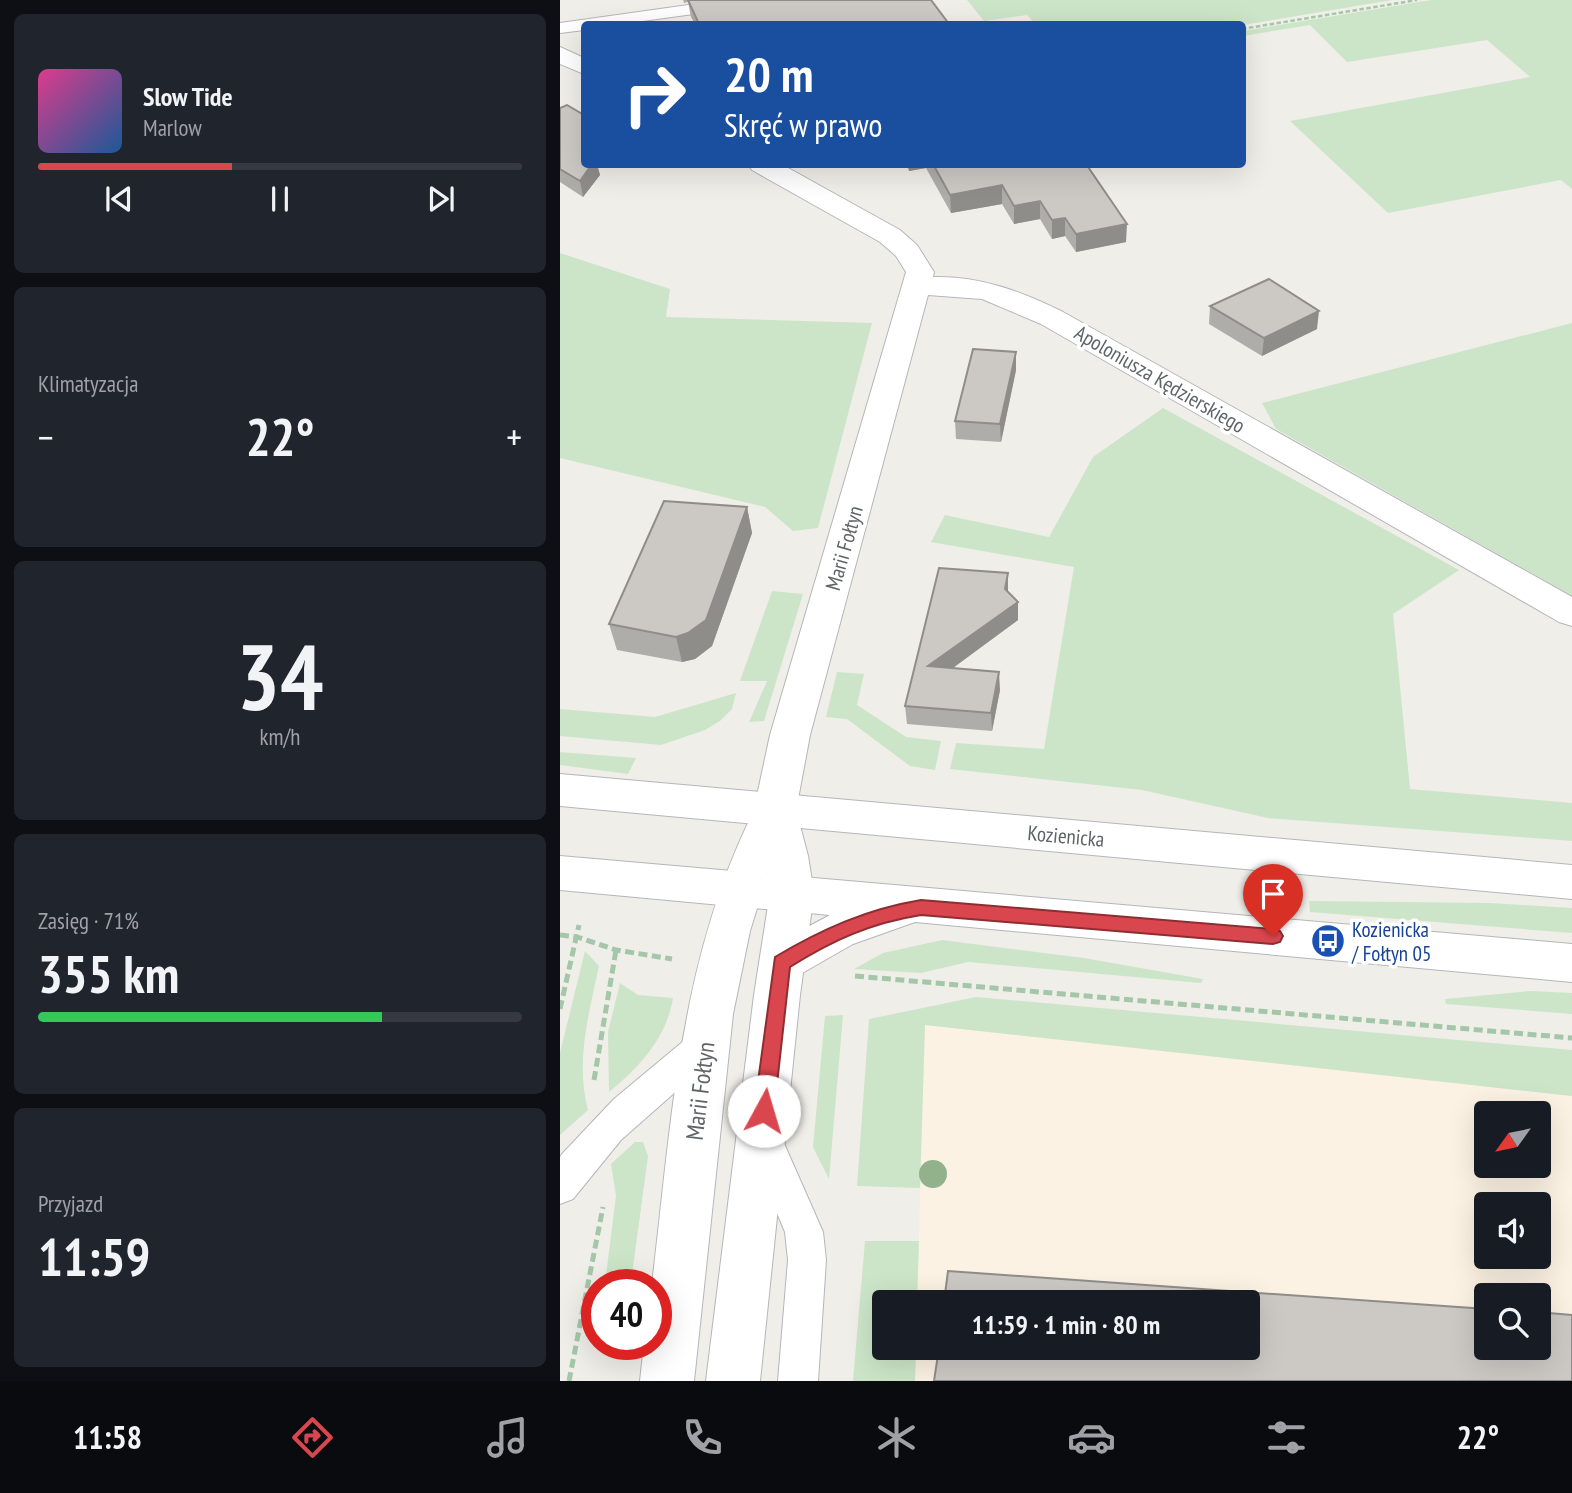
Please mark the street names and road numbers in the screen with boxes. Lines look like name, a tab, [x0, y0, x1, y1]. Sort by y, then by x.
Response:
street label: Apoloniusza Kędzierskiego	[1070, 319, 1250, 439]
street label: Marii Fołtyn	[819, 503, 869, 593]
street label: Kozienicka	[1026, 819, 1106, 853]
street label: Marii Fołtyn	[679, 1040, 721, 1142]

